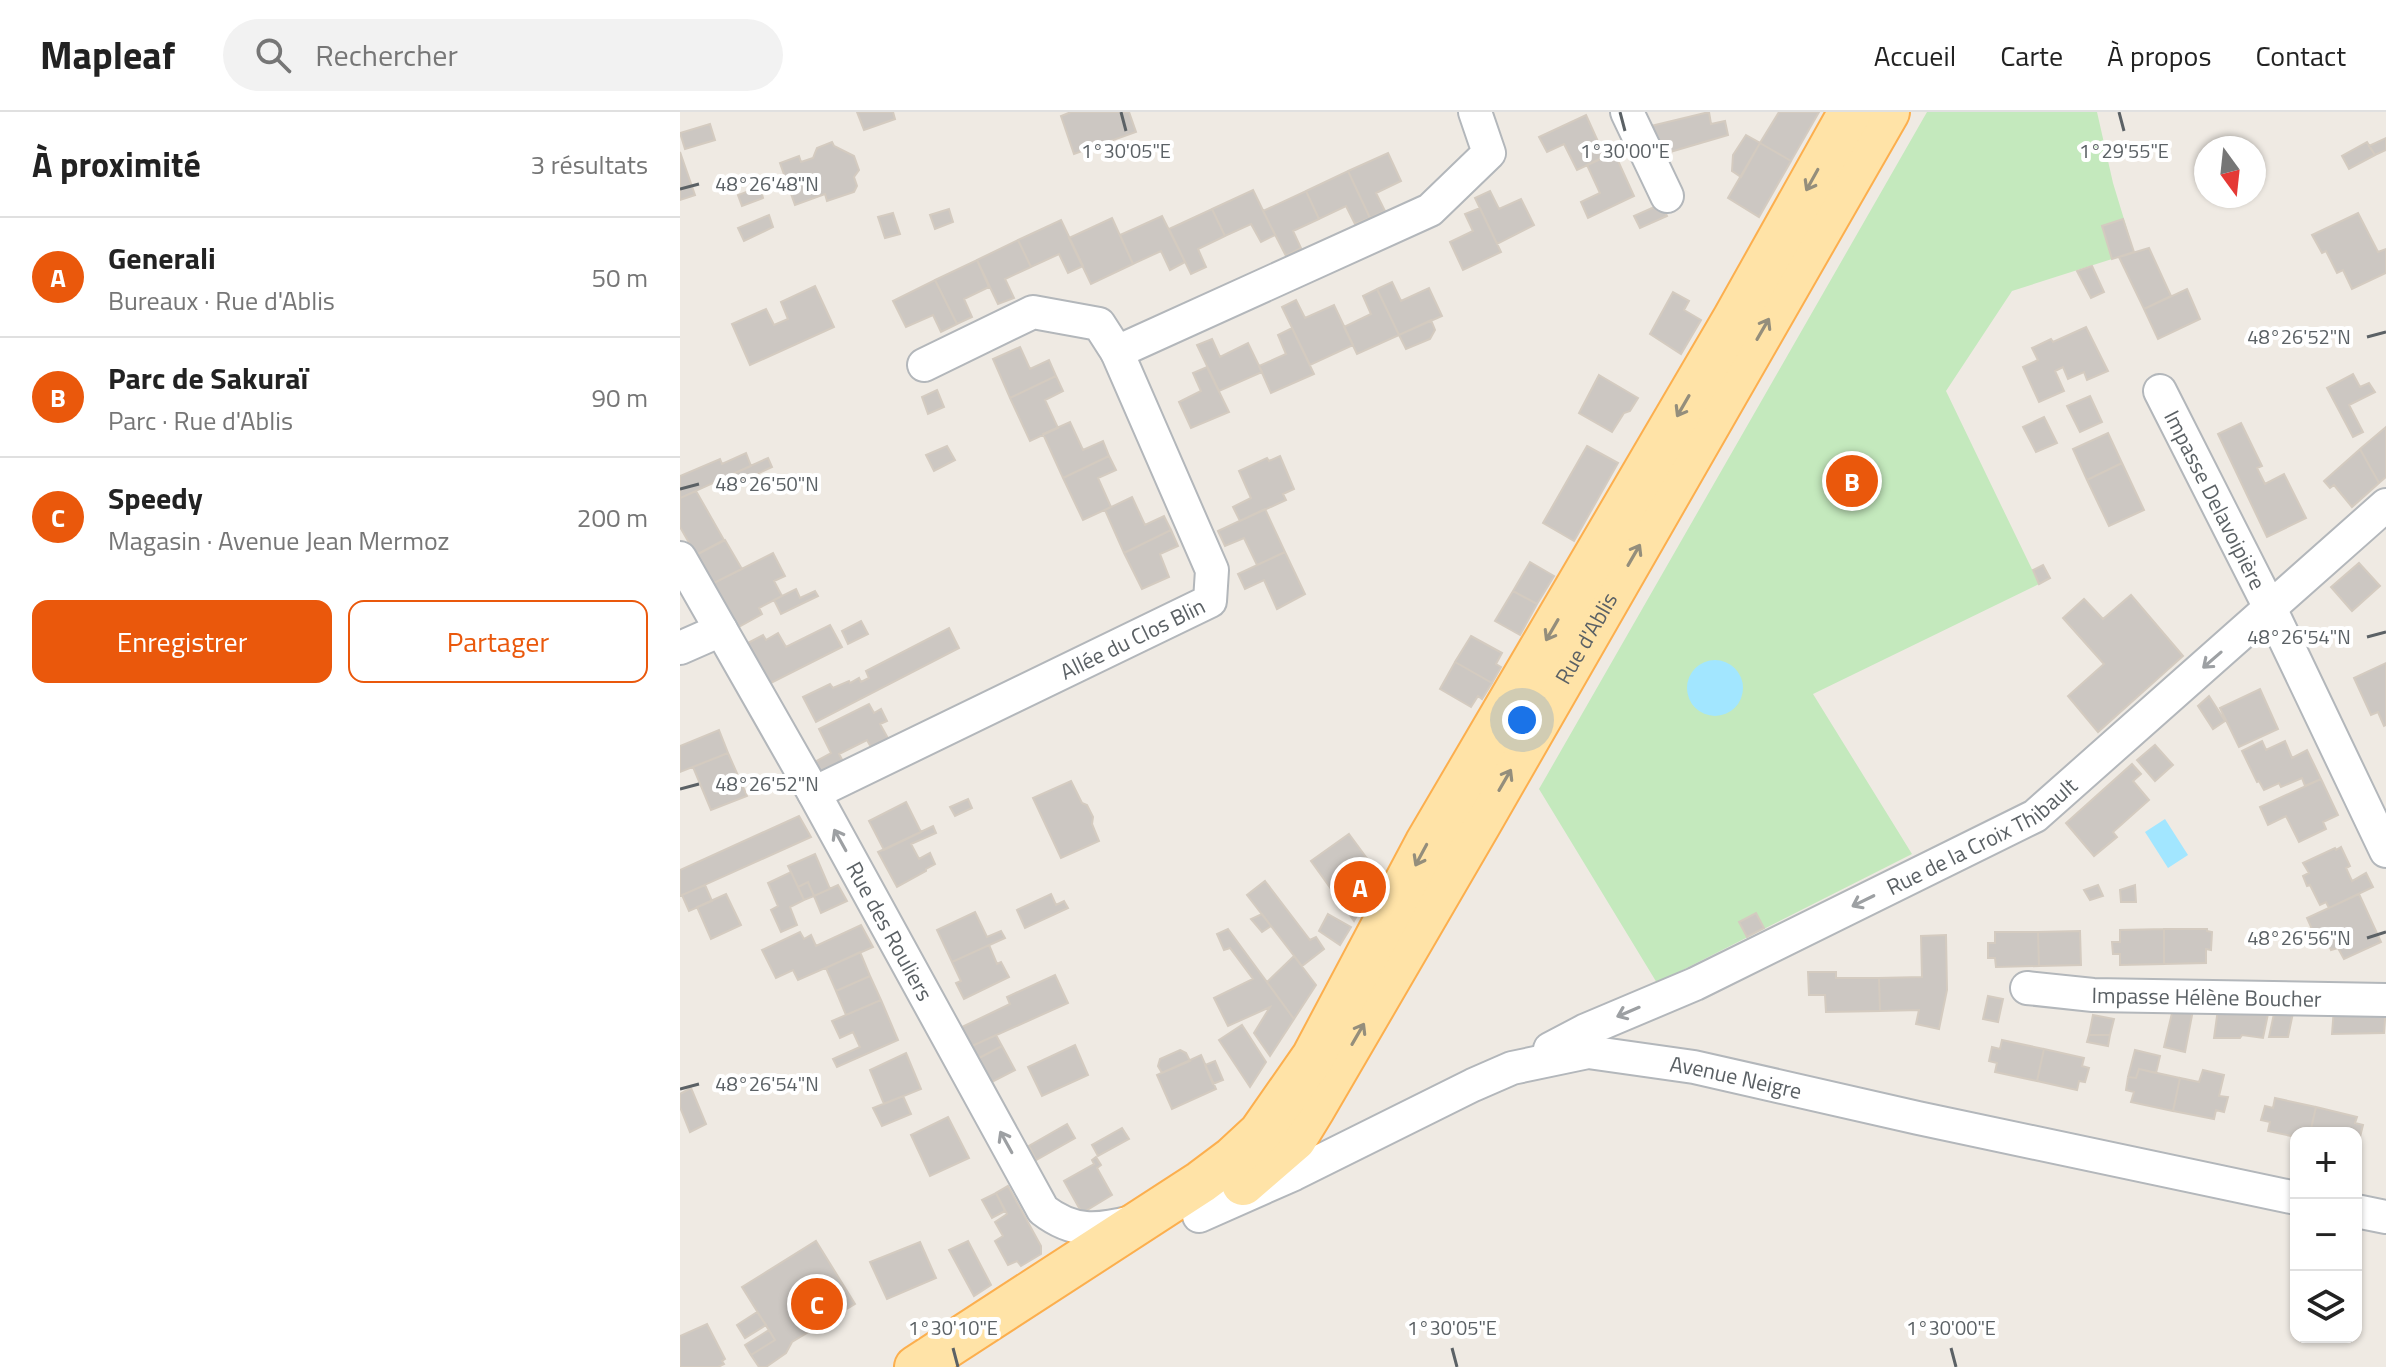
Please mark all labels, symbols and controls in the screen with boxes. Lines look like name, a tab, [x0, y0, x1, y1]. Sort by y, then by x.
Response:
search box	[223, 19, 783, 91]
text: Mapleaf	[40, 26, 175, 84]
text: Rechercher	[315, 32, 458, 78]
icon: search	[251, 33, 295, 77]
text: Accueil	[1874, 34, 1956, 77]
text: Carte	[2000, 34, 2063, 77]
text: À propos	[2107, 34, 2211, 77]
text: Contact	[2255, 34, 2346, 77]
text: 1°30'05"E	[1081, 135, 1171, 166]
text: 1°30'00"E	[1580, 135, 1670, 166]
text: 1°29'55"E	[2079, 135, 2169, 166]
north arrow	[2194, 136, 2266, 208]
text: À proximité	[32, 138, 201, 190]
text: 3 résultats	[531, 145, 648, 184]
text: 48°26'48"N	[715, 168, 819, 199]
one-way arrow	[1804, 168, 1820, 191]
text: Generali	[108, 235, 216, 281]
text: A	[50, 258, 66, 297]
text: 50 m	[591, 258, 648, 297]
text: Bureaux · Rue d'Ablis	[108, 281, 335, 320]
one-way arrow	[1756, 318, 1772, 341]
text: 48°26'52"N	[2247, 321, 2351, 352]
text: Parc de Sakuraï	[108, 355, 308, 401]
text: B	[50, 378, 66, 417]
text: 90 m	[591, 378, 648, 417]
one-way arrow	[1675, 394, 1691, 417]
text: Parc · Rue d'Ablis	[108, 401, 293, 440]
street label: Impasse Delavoipière	[2155, 404, 2275, 595]
pin: B	[1826, 451, 1878, 511]
text: 48°26'50"N	[715, 468, 819, 499]
text: Speedy	[108, 475, 203, 521]
text: C	[51, 498, 65, 537]
text: 200 m	[577, 498, 648, 537]
text: Magasin · Avenue Jean Mermoz	[108, 521, 449, 560]
one-way arrow	[1626, 544, 1642, 567]
street label: Rue d'Ablis	[1546, 586, 1626, 691]
street label: Allée du Clos Blin	[1054, 589, 1211, 688]
button: Enregistrer	[32, 600, 332, 683]
button: Partager	[348, 600, 648, 683]
one-way arrow	[1544, 618, 1560, 641]
text: 48°26'54"N	[2247, 621, 2351, 652]
one-way arrow	[2202, 651, 2222, 669]
your location	[1502, 700, 1542, 740]
text: 48°26'52"N	[715, 768, 819, 799]
one-way arrow	[1498, 769, 1513, 793]
street label: Rue de la Croix Thibault	[1880, 769, 2085, 904]
one-way arrow	[832, 829, 847, 853]
one-way arrow	[1412, 843, 1428, 866]
street label: Rue des Rouliers	[838, 855, 942, 1007]
pin: A	[1334, 857, 1386, 917]
one-way arrow	[1851, 894, 1875, 909]
text: 48°26'56"N	[2247, 922, 2351, 953]
street label: Impasse Hélène Boucher	[2091, 978, 2322, 1016]
one-way arrow	[1616, 1006, 1641, 1021]
one-way arrow	[1350, 1023, 1366, 1046]
street label: Avenue Neigre	[1668, 1047, 1805, 1108]
text: 48°26'54"N	[715, 1068, 819, 1099]
map controls	[2290, 1127, 2362, 1343]
button: +	[2290, 1127, 2362, 1199]
one-way arrow	[997, 1131, 1013, 1154]
button: −	[2290, 1199, 2362, 1271]
button: layers	[2290, 1271, 2362, 1343]
pin: C	[791, 1274, 843, 1334]
text: 1°30'10"E	[908, 1312, 998, 1343]
text: 1°30'05"E	[1407, 1312, 1497, 1343]
text: 1°30'00"E	[1906, 1312, 1996, 1343]

